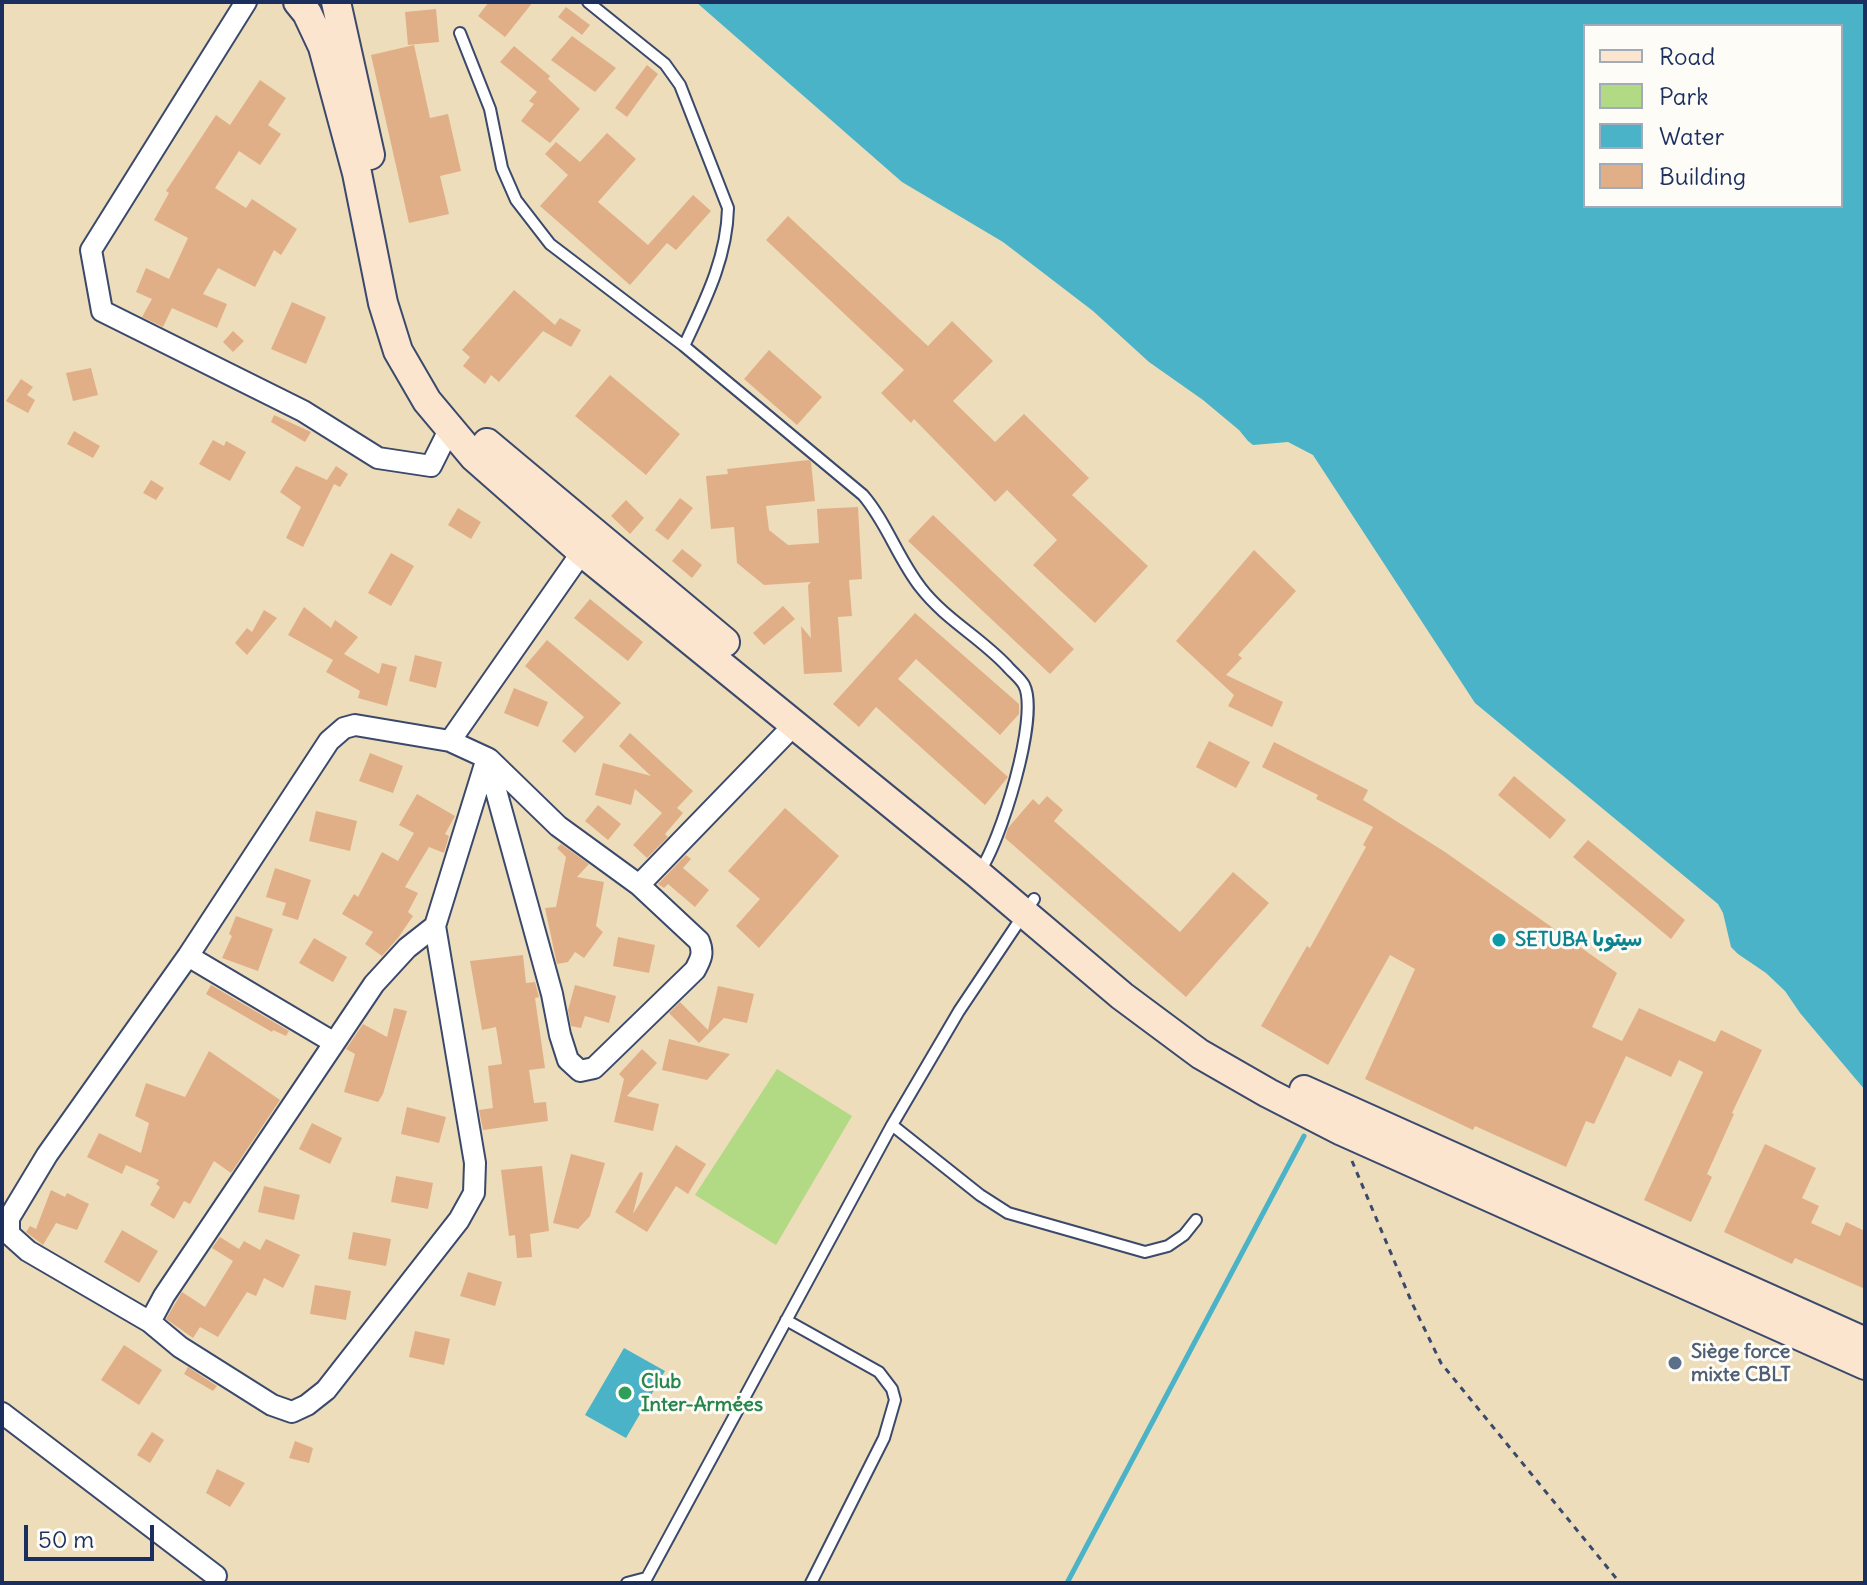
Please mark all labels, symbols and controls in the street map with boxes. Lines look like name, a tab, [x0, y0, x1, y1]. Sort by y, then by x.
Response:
legend	[1583, 24, 1843, 208]
text: Road	[1659, 41, 1715, 71]
text: Park	[1659, 81, 1709, 111]
text: Water	[1659, 121, 1724, 151]
text: Building	[1659, 161, 1746, 191]
place label: SETUBA سيتوبا	[1515, 928, 1642, 952]
marker: SETUBA سيتوبا	[1490, 931, 1508, 949]
place label: Siège force mixte CBLT	[1691, 1340, 1791, 1387]
marker: Siège force mixte CBLT	[1666, 1354, 1684, 1372]
place label: Club Inter-Armées	[641, 1370, 763, 1417]
marker: Club Inter-Armées	[616, 1384, 634, 1402]
scale bar	[28, 1509, 158, 1559]
text: 50 m	[38, 1524, 94, 1554]

